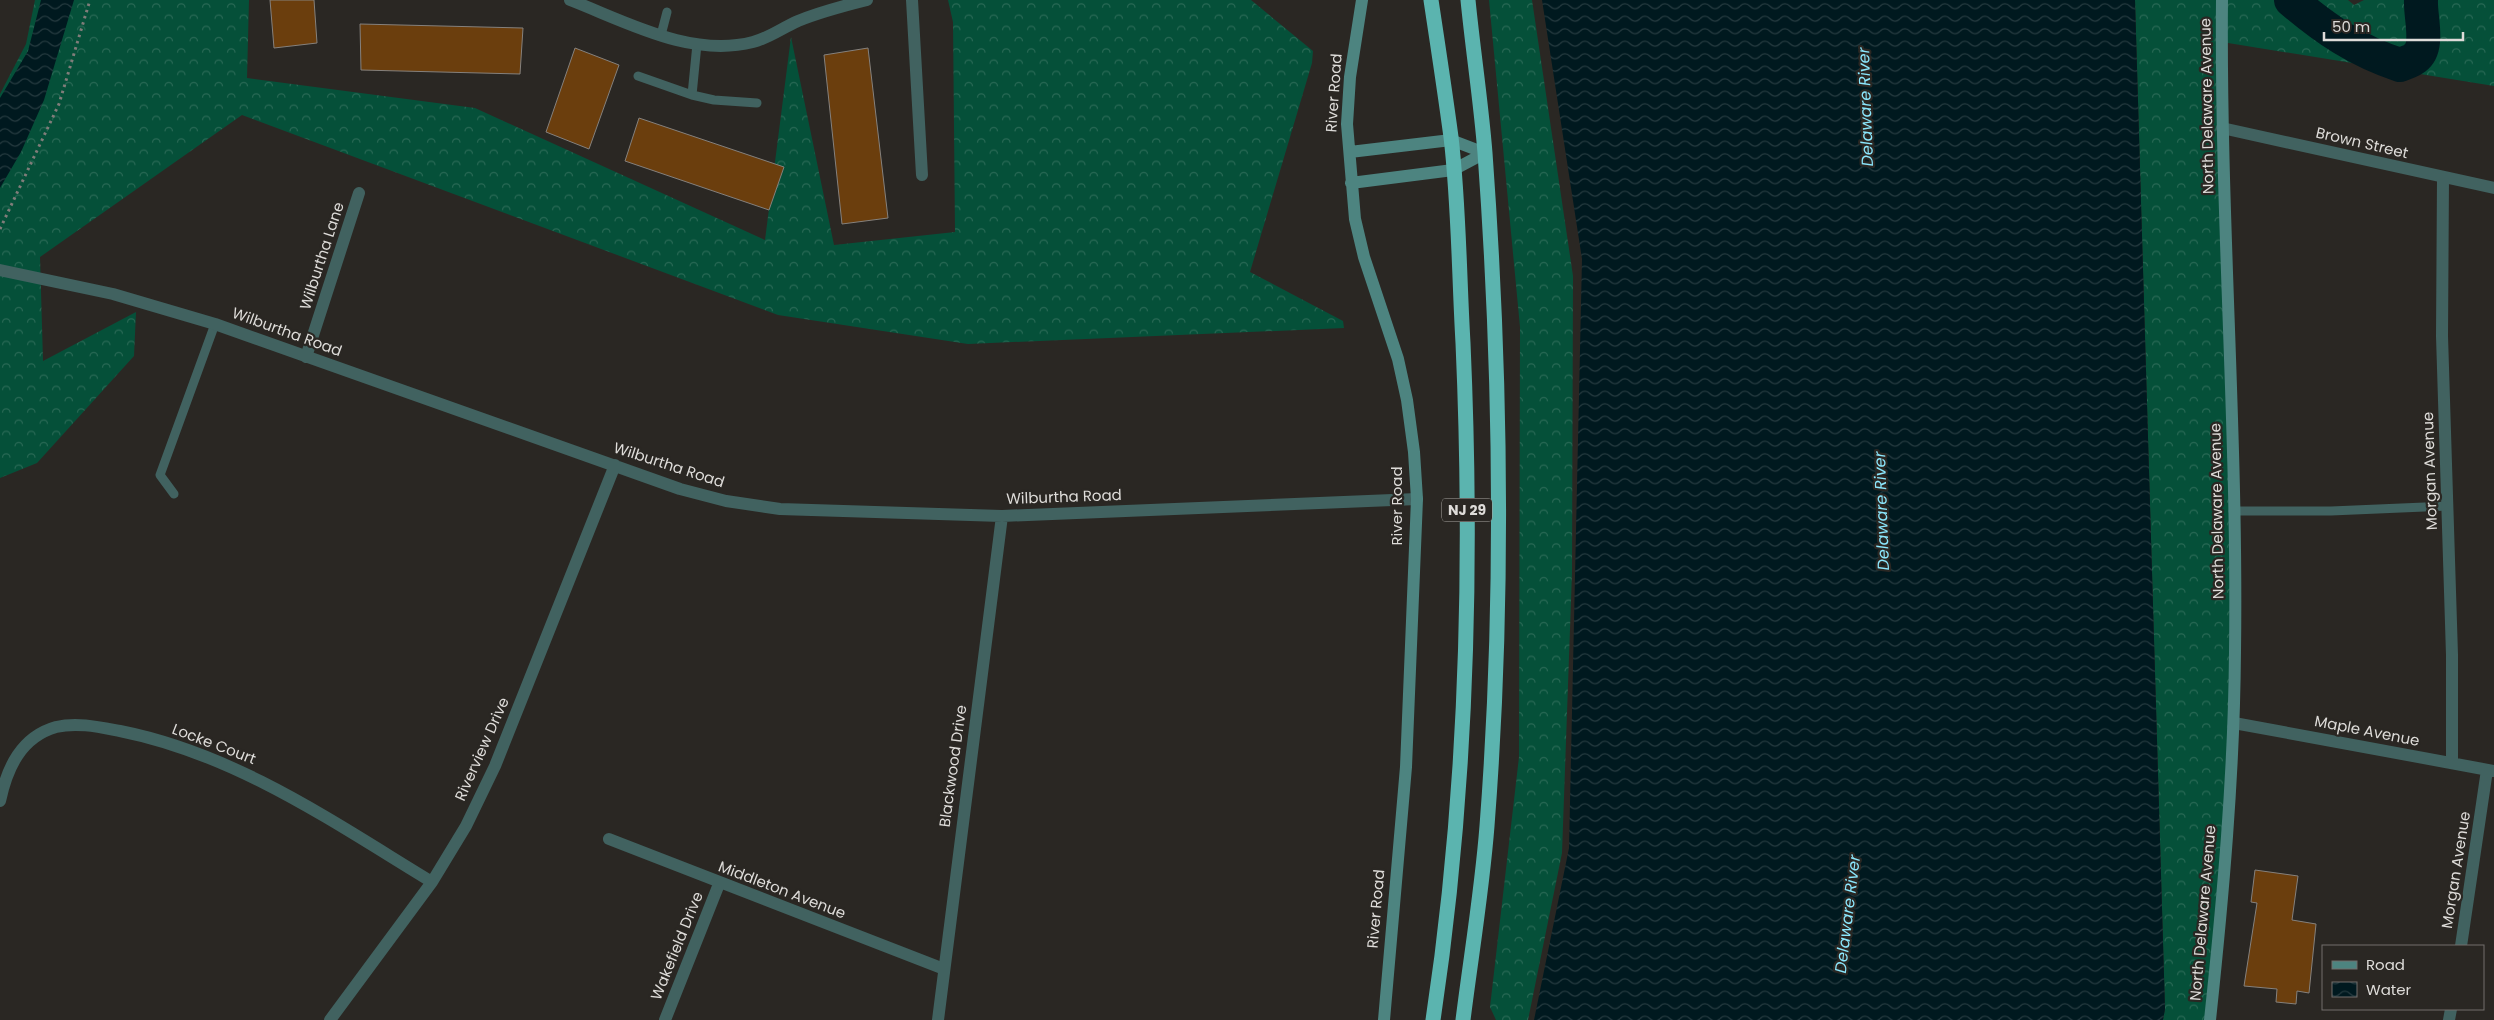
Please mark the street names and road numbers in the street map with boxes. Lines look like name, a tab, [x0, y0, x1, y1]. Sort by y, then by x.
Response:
street label: North Delaware Avenue	[2194, 18, 2219, 194]
street label: River Road	[1320, 53, 1347, 133]
street label: Brown Street	[2314, 122, 2410, 163]
street label: Wilburtha Lane	[294, 199, 349, 312]
street label: Wilburtha Road	[229, 302, 345, 361]
street label: Morgan Avenue	[2417, 412, 2442, 531]
street label: North Delaware Avenue	[2204, 423, 2229, 599]
street label: Wilburtha Road	[611, 437, 727, 492]
street label: River Road	[1386, 466, 1407, 546]
street label: Wilburtha Road	[1006, 484, 1122, 509]
road number: NJ 29	[1442, 498, 1492, 522]
street label: Riverview Drive	[449, 694, 514, 804]
street label: Blackwood Drive	[934, 704, 971, 828]
street label: Maple Avenue	[2313, 710, 2421, 751]
street label: Locke Court	[169, 718, 259, 769]
street label: Morgan Avenue	[2436, 810, 2475, 930]
street label: North Delaware Avenue	[2184, 824, 2221, 1002]
street label: Middleton Avenue	[715, 856, 849, 924]
street label: River Road	[1362, 869, 1389, 949]
street label: Wakefield Drive	[645, 888, 708, 1003]

